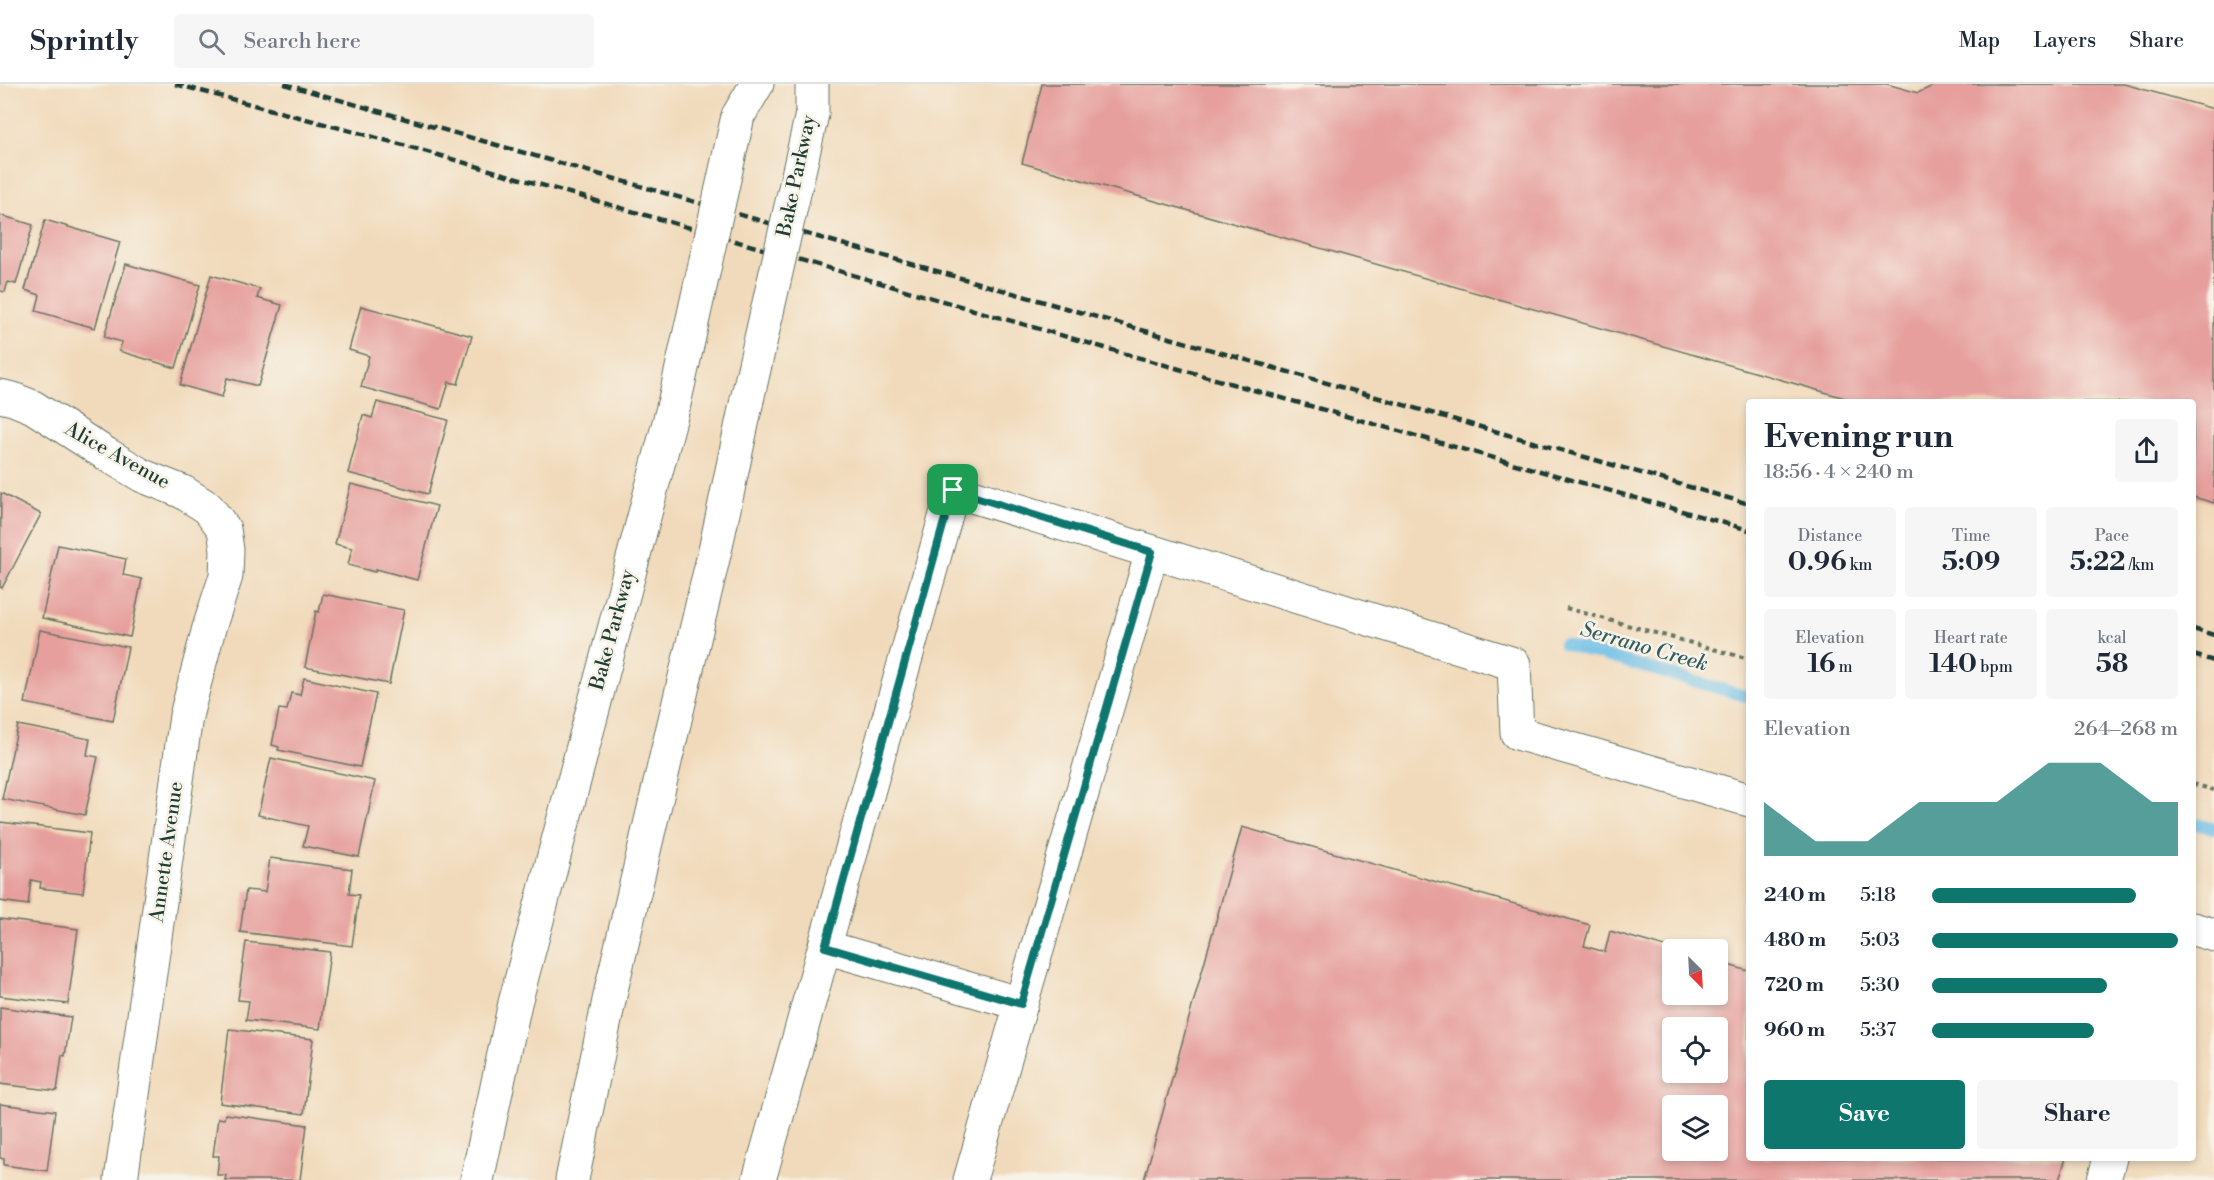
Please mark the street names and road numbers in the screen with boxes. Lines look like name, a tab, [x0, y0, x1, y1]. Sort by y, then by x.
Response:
street label: Bake Parkway	[772, 113, 822, 240]
street label: Alice Avenue	[59, 416, 174, 495]
street label: Bake Parkway	[585, 567, 641, 694]
street label: Annette Avenue	[145, 780, 189, 925]

